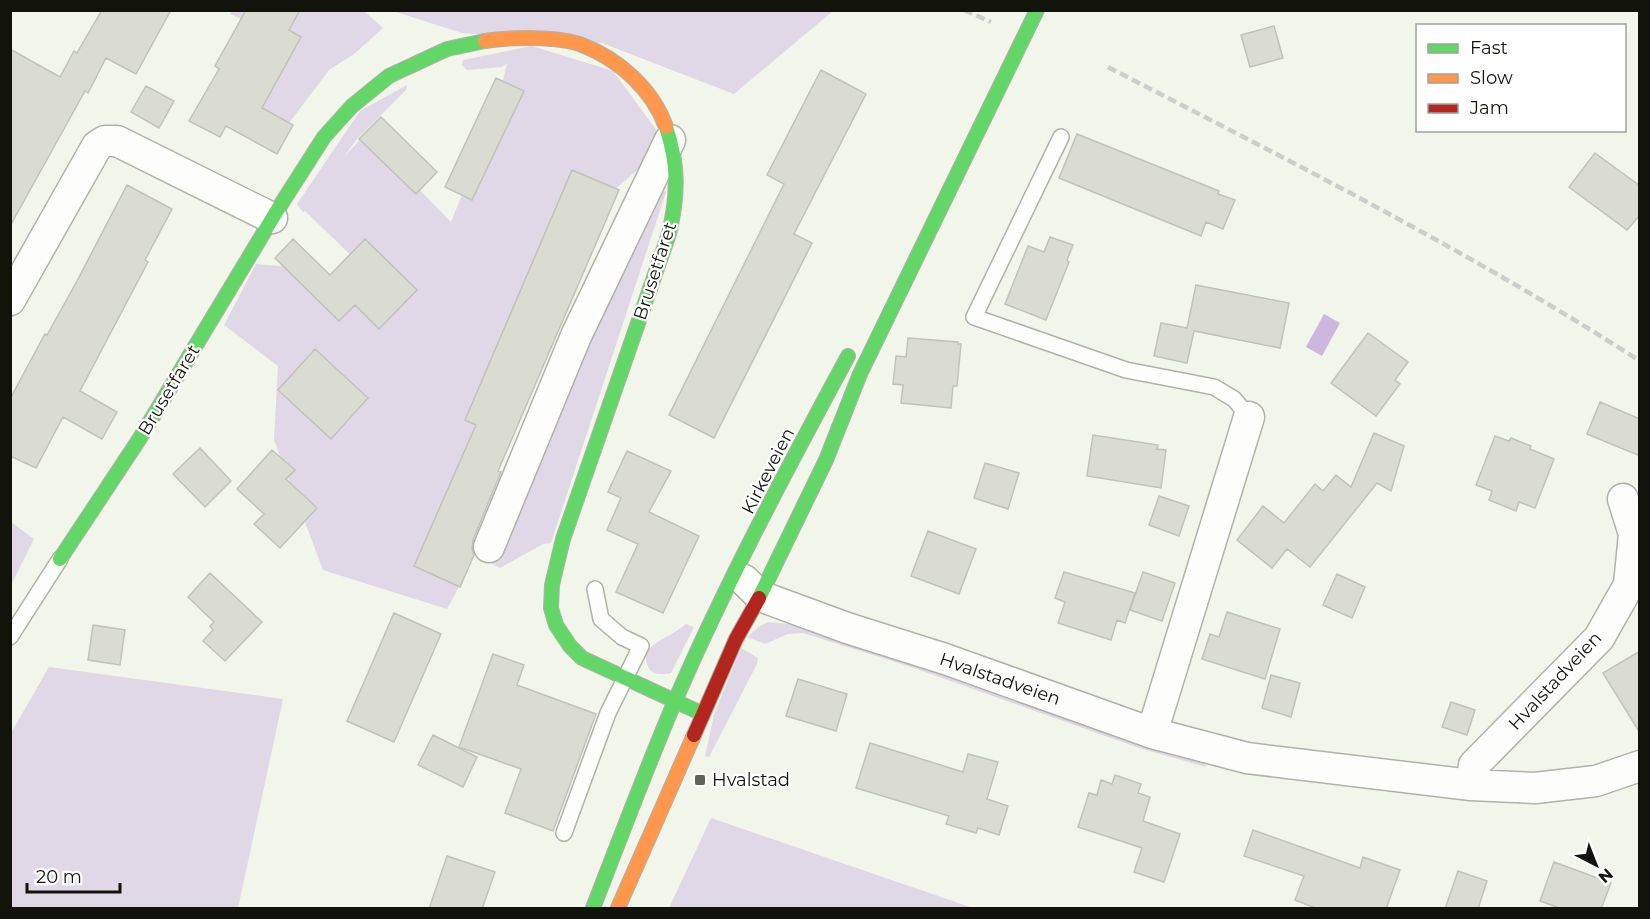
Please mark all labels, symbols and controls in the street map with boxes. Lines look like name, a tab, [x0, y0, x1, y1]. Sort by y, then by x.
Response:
legend	[1416, 24, 1626, 132]
text: Fast	[1470, 37, 1508, 59]
text: Slow	[1470, 67, 1513, 89]
text: Jam	[1469, 97, 1509, 119]
street label: Brusetfaret	[629, 219, 681, 323]
street label: Brusetfaret	[133, 341, 205, 439]
street label: Kirkeveien	[737, 424, 799, 518]
street label: Hvalstadveien	[1504, 627, 1606, 735]
street label: Hvalstadveien	[937, 648, 1063, 710]
place label: Hvalstad	[712, 769, 790, 791]
marker: Hvalstad	[693, 773, 707, 787]
north arrow	[1566, 835, 1626, 895]
scale bar	[27, 856, 120, 894]
text: N	[1595, 864, 1617, 887]
text: 20 m	[36, 866, 82, 888]

